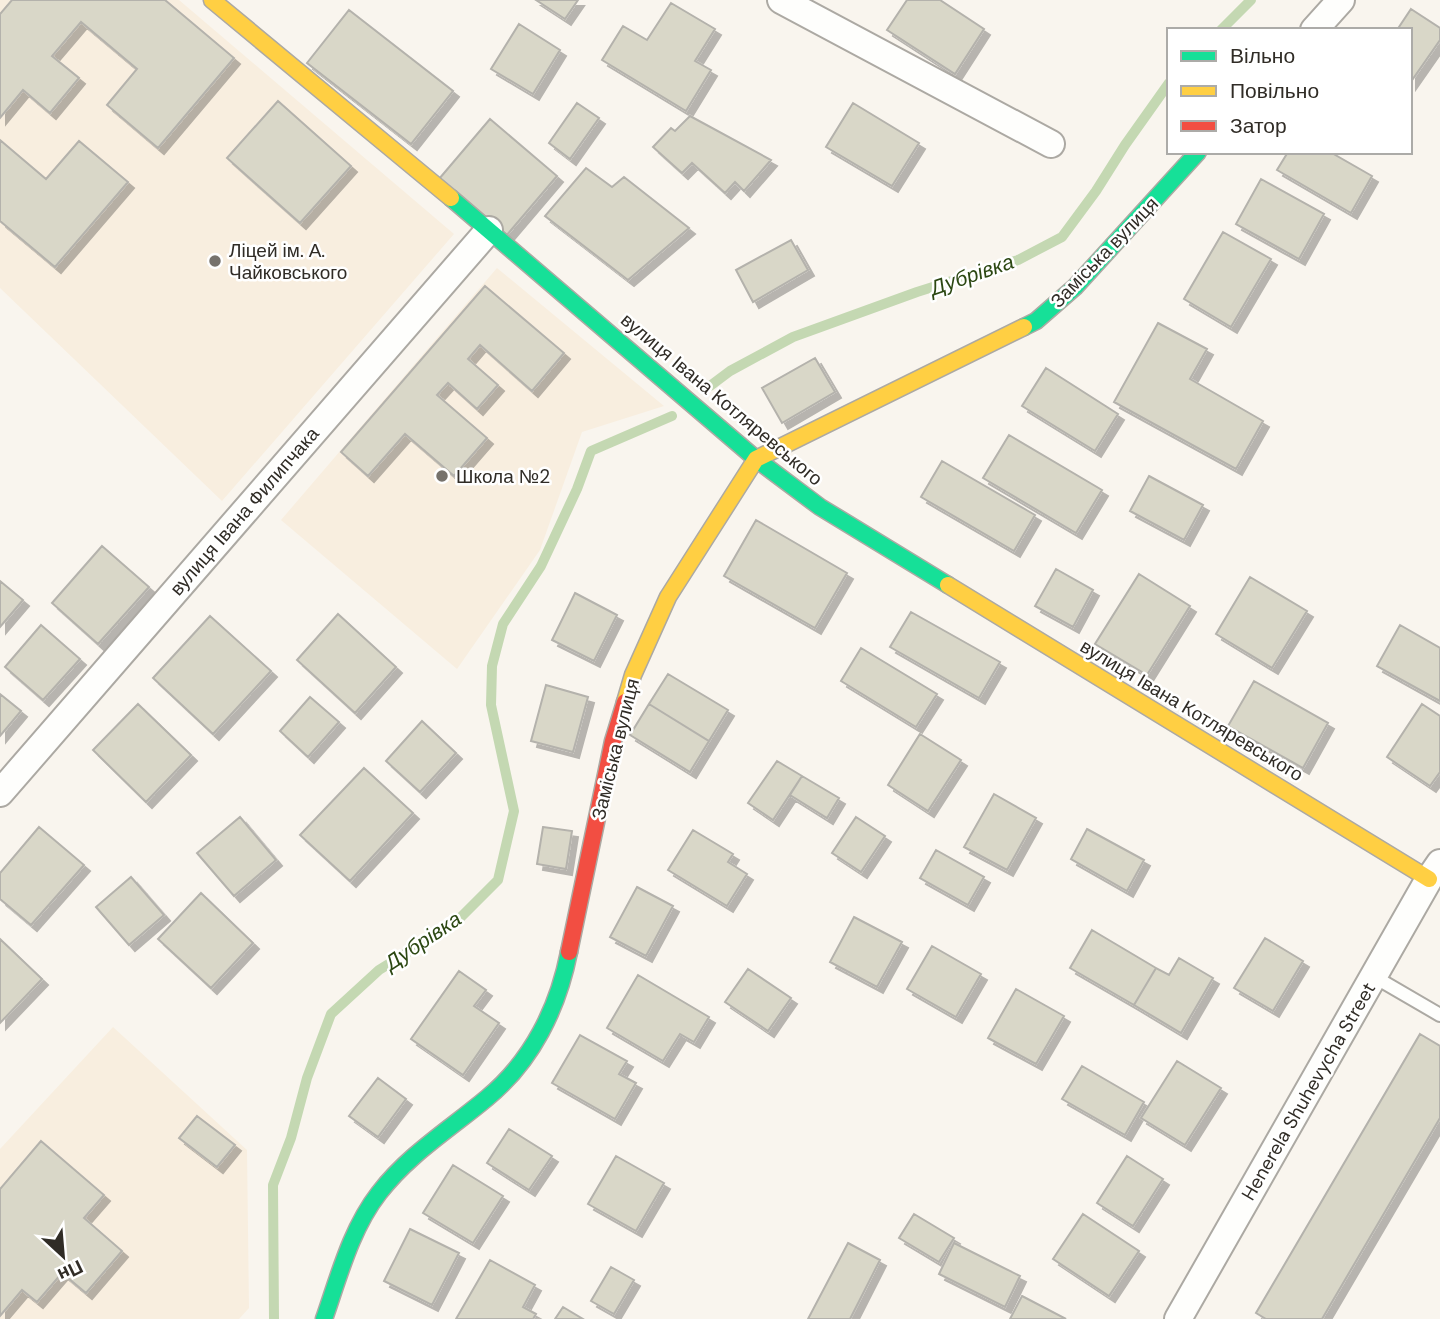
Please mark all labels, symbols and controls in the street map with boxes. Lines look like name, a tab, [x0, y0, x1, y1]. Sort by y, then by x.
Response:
legend	[1167, 28, 1412, 154]
text: Вільно	[1230, 42, 1295, 70]
text: Повільно	[1230, 77, 1319, 105]
text: Затор	[1230, 112, 1287, 140]
street label: Заміська вулиця	[1045, 192, 1164, 313]
place label: Ліцей ім. А. Чайковського	[229, 238, 347, 285]
water label: Дубрівка	[925, 248, 1018, 303]
marker: Ліцей ім. А. Чайковського	[207, 253, 223, 269]
street label: вулиця Івана Котляревського	[616, 308, 828, 491]
street label: вулиця Івана Филипчака	[164, 422, 325, 601]
place label: Школа №2	[456, 464, 550, 489]
marker: Школа №2	[434, 468, 450, 484]
street label: вулиця Івана Котляревського	[1076, 634, 1308, 787]
street label: Заміська вулиця	[586, 676, 645, 822]
water label: Дубрівка	[378, 905, 467, 978]
street label: Henerela Shuhevycha Street	[1236, 978, 1381, 1205]
north arrow	[28, 1221, 98, 1291]
text: Пн	[53, 1254, 87, 1288]

